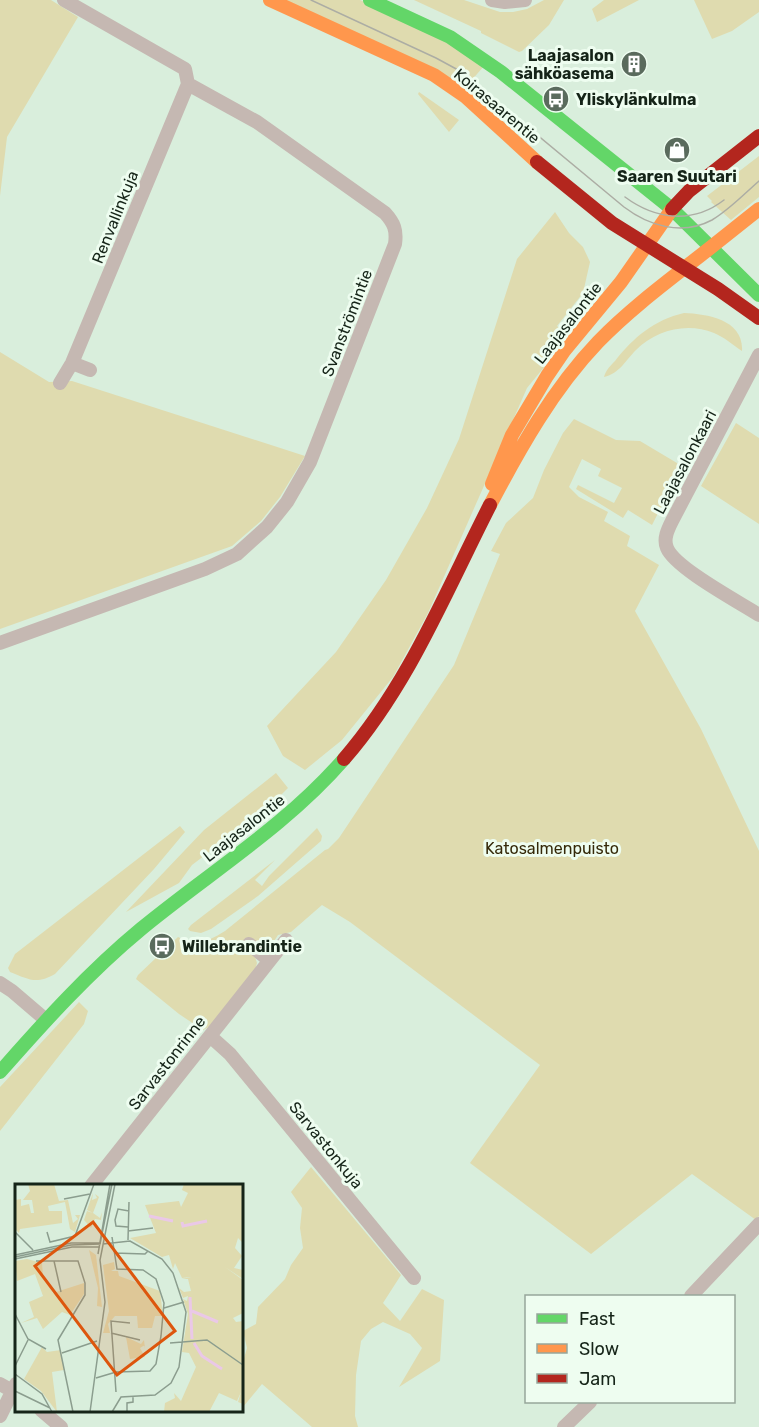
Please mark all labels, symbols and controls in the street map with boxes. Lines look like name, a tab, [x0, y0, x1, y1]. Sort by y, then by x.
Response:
place label: Laajasalon sähköasema	[515, 46, 614, 83]
building icon: Laajasalon sähköasema	[619, 49, 649, 79]
street label: Koirasaarentie	[450, 65, 544, 147]
bus stop icon: Yliskylänkulma	[541, 84, 571, 114]
place label: Yliskylänkulma	[576, 90, 696, 109]
shop icon: Saaren Suutari	[662, 135, 692, 165]
place label: Saaren Suutari	[617, 167, 737, 186]
street label: Renvallinkuja	[88, 168, 142, 266]
street label: Svanströmintie	[318, 267, 376, 379]
street label: Laajasalontie	[530, 278, 606, 368]
street label: Laajasalonkaari	[650, 407, 720, 517]
street label: Laajasalontie	[199, 790, 289, 866]
park label: Katosalmenpuisto	[485, 839, 619, 858]
bus stop icon: Willebrandintie	[147, 931, 177, 961]
place label: Willebrandintie	[182, 937, 302, 956]
street label: Sarvastonrinne	[124, 1012, 210, 1114]
street label: Sarvastonkuja	[285, 1098, 367, 1192]
inset map	[15, 1184, 243, 1412]
legend	[525, 1295, 735, 1403]
text: Fast	[579, 1308, 615, 1330]
text: Slow	[579, 1338, 619, 1360]
text: Jam	[579, 1368, 616, 1390]

